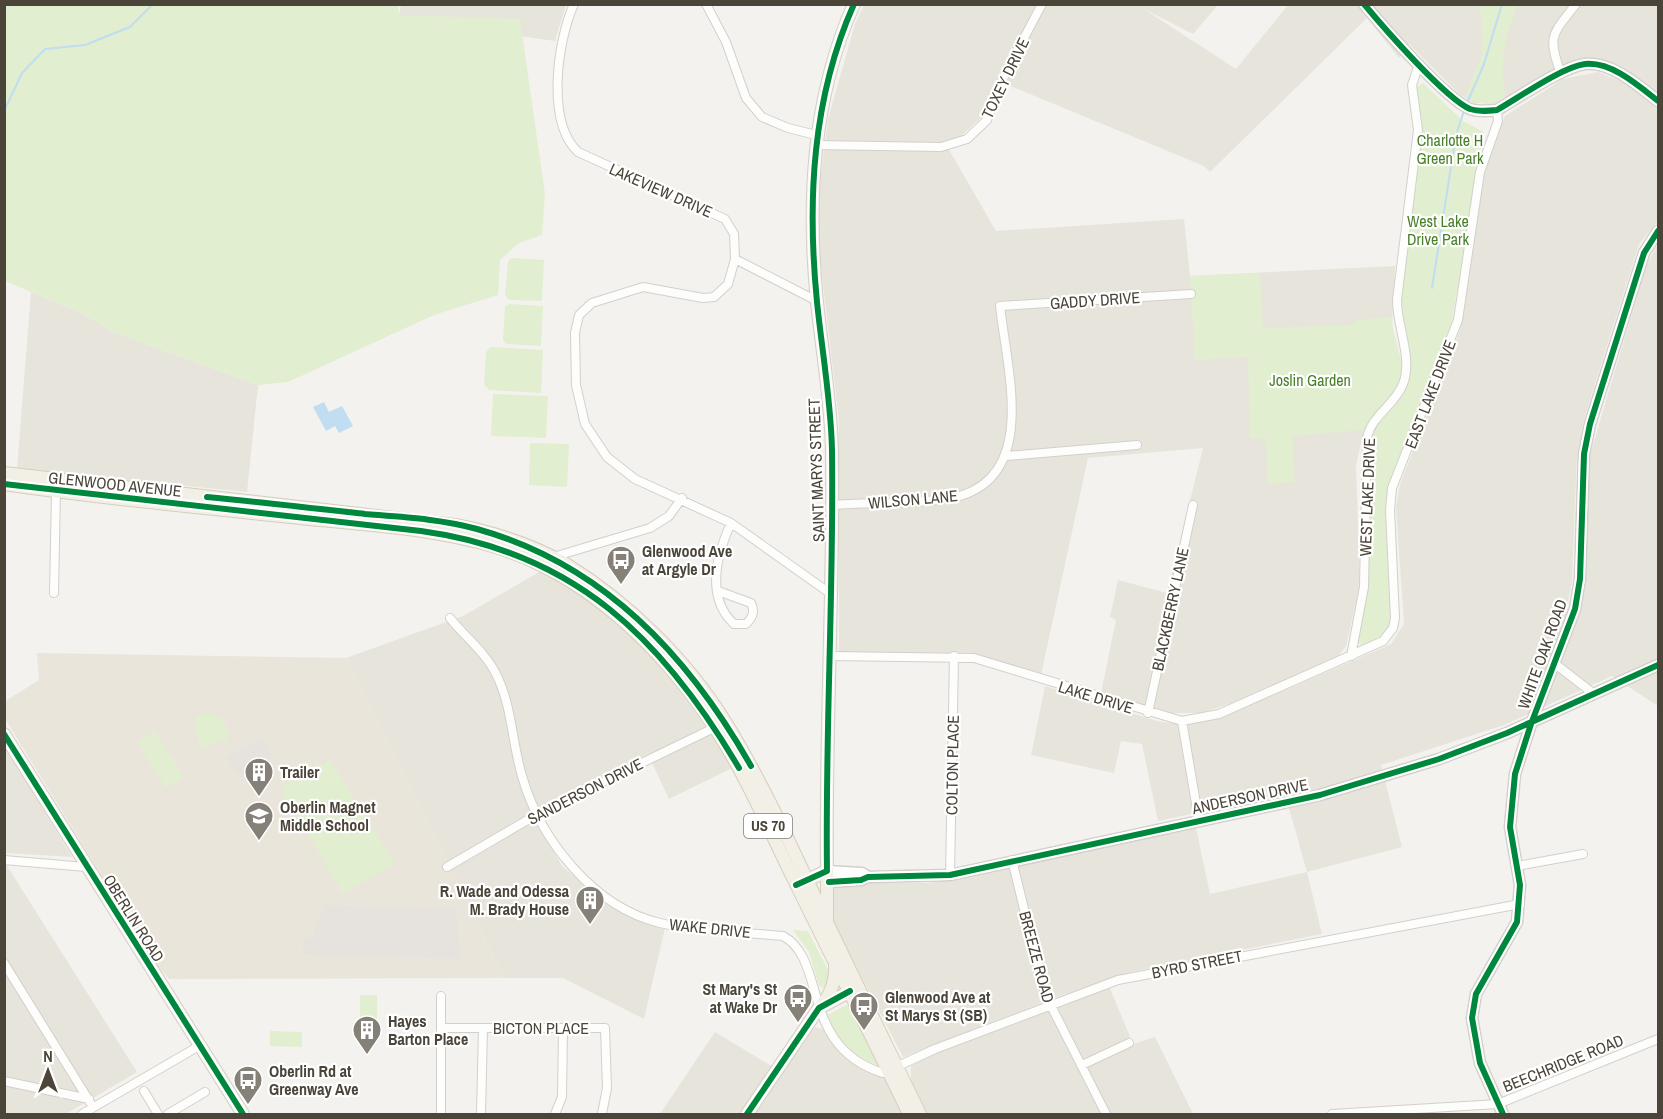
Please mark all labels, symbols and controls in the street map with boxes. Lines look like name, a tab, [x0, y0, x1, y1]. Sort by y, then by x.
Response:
street label: TOXEY DRIVE	[976, 34, 1034, 122]
park label: Charlotte H Green Park	[1416, 129, 1484, 169]
street label: LAKEVIEW DRIVE	[606, 157, 716, 223]
park label: West Lake Drive Park	[1407, 210, 1469, 250]
street label: GADDY DRIVE	[1049, 286, 1141, 314]
street label: EAST LAKE DRIVE	[1399, 336, 1461, 452]
park label: Joslin Garden	[1269, 369, 1351, 391]
street label: SAINT MARYS STREET	[802, 398, 830, 542]
street label: WEST LAKE DRIVE	[1354, 437, 1380, 557]
street label: GLENWOOD AVENUE	[47, 466, 183, 502]
street label: WILSON LANE	[867, 484, 959, 514]
place label: Glenwood Ave at Argyle Dr	[642, 540, 732, 580]
bus stop icon: Glenwood Ave at Argyle Dr	[605, 544, 637, 586]
street label: BLACKBERRY LANE	[1146, 545, 1194, 673]
street label: WHITE OAK ROAD	[1512, 596, 1572, 712]
street label: LAKE DRIVE	[1056, 675, 1136, 719]
street label: COLTON PLACE	[940, 715, 964, 815]
street label: SANDERSON DRIVE	[523, 752, 647, 830]
building icon: Trailer	[243, 756, 275, 798]
place label: Trailer	[280, 761, 320, 783]
street label: ANDERSON DRIVE	[1189, 773, 1310, 819]
place label: Oberlin Magnet Middle School	[280, 796, 376, 836]
school or university icon: Oberlin Magnet Middle School	[243, 800, 275, 842]
road number: US 70	[744, 814, 792, 838]
street label: OBERLIN ROAD	[98, 870, 170, 966]
place label: R. Wade and Odessa M. Brady House	[440, 880, 570, 920]
building icon: R. Wade and Odessa M. Brady House	[574, 884, 606, 926]
street label: BREEZE ROAD	[1014, 909, 1060, 1005]
street label: WAKE DRIVE	[668, 913, 752, 943]
street label: BYRD STREET	[1150, 944, 1244, 984]
place label: St Mary's St at Wake Dr	[702, 978, 778, 1018]
bus stop icon: St Mary's St at Wake Dr	[782, 982, 814, 1024]
place label: Glenwood Ave at St Marys St (SB)	[885, 986, 991, 1026]
bus stop icon: Glenwood Ave at St Marys St (SB)	[848, 990, 880, 1032]
place label: Hayes Barton Place	[388, 1010, 468, 1050]
building icon: Hayes Barton Place	[351, 1014, 383, 1056]
street label: BICTON PLACE	[493, 1017, 589, 1039]
street label: BEECHRIDGE ROAD	[1499, 1029, 1627, 1097]
north arrow	[18, 1041, 78, 1101]
text: N	[43, 1045, 53, 1067]
place label: Oberlin Rd at Greenway Ave	[269, 1060, 358, 1100]
bus stop icon: Oberlin Rd at Greenway Ave	[232, 1064, 264, 1106]

